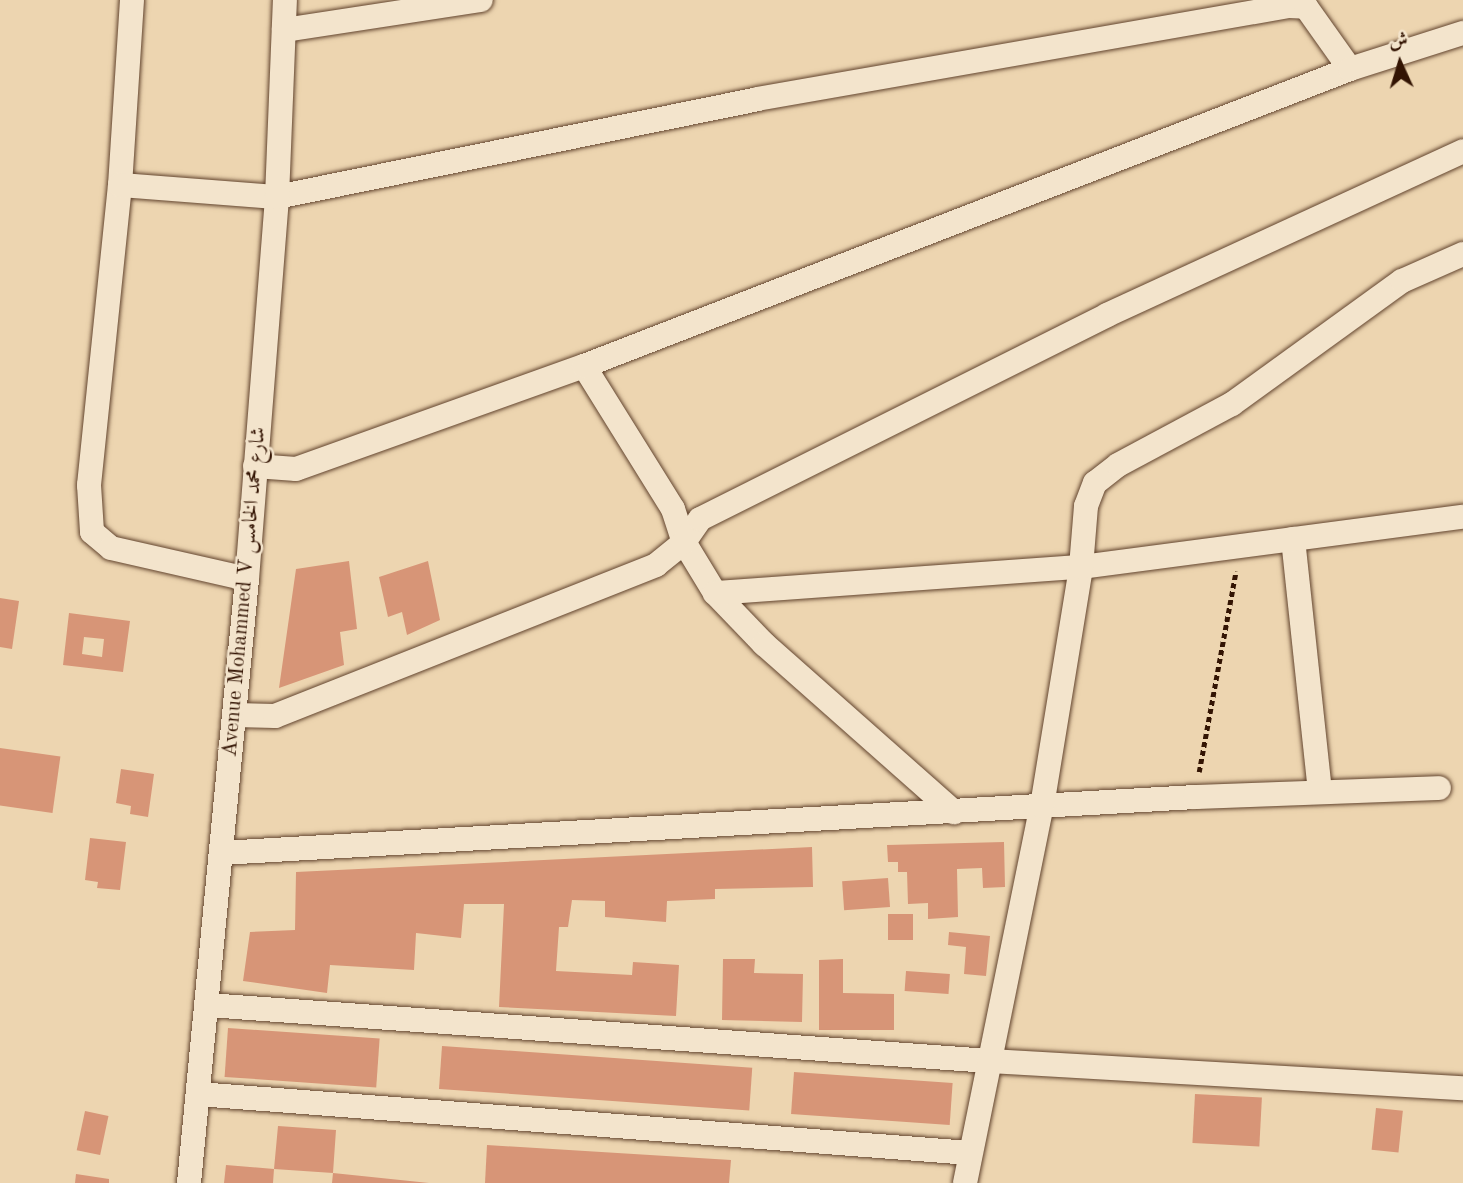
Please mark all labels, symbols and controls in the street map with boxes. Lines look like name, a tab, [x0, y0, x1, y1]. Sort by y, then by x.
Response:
north arrow	[1365, 28, 1435, 98]
text: ش	[1388, 31, 1409, 52]
street label: Avenue Mohammed V شارع محمد الخامس	[218, 426, 272, 758]

